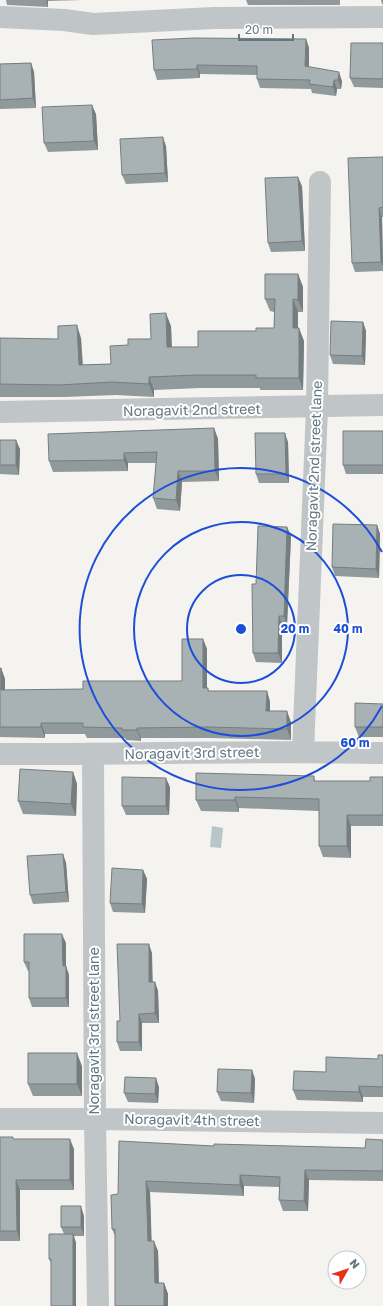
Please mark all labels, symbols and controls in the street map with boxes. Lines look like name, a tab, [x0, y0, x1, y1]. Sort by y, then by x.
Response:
scale bar	[239, 16, 293, 42]
text: 20 m	[245, 22, 273, 37]
street label: Noragavit 2nd street lane	[302, 380, 325, 552]
street label: Noragavit 2nd street	[123, 400, 261, 419]
text: 20 m	[281, 621, 309, 636]
text: 40 m	[334, 621, 362, 636]
centre of rings	[234, 622, 248, 636]
text: 60 m	[341, 735, 369, 750]
street label: Noragavit 3rd street	[124, 743, 260, 762]
street label: Noragavit 3rd street lane	[85, 947, 102, 1115]
street label: Noragavit 4th street	[124, 1110, 260, 1129]
north arrow	[327, 1250, 367, 1290]
text: N	[347, 1256, 363, 1271]

